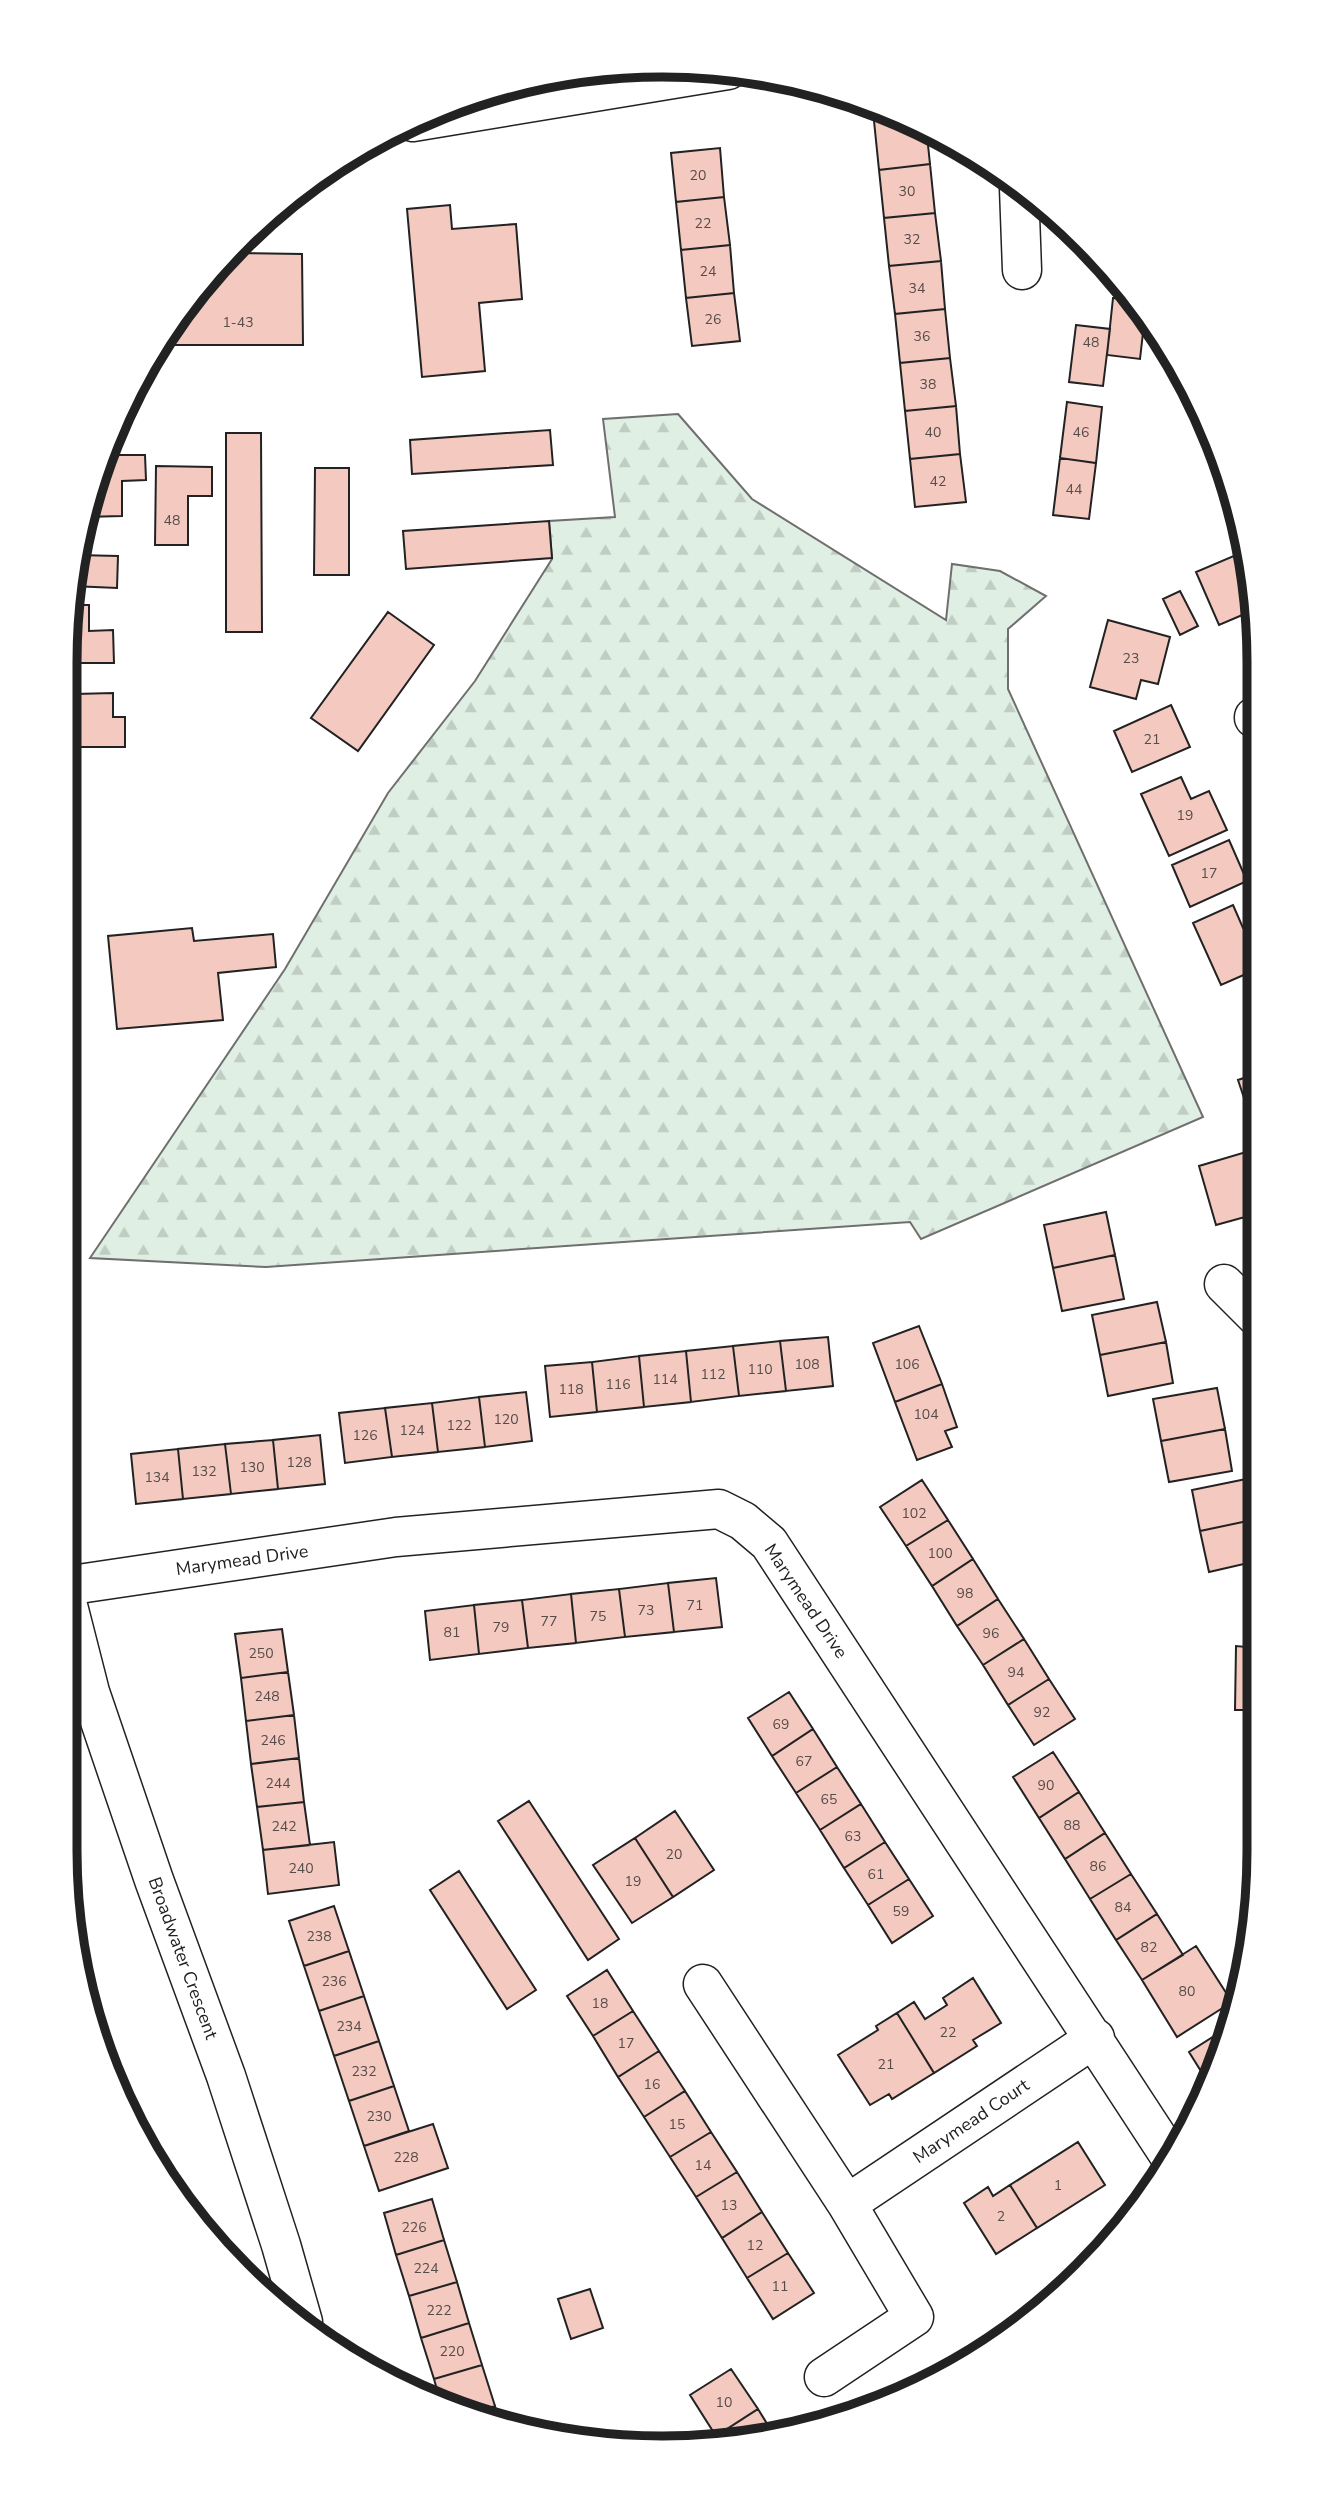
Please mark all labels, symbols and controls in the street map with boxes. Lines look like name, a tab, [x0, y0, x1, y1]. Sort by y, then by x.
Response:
house number: 20	[690, 166, 706, 185]
house number: 30	[899, 182, 915, 201]
house number: 22	[695, 214, 711, 233]
house number: 32	[904, 230, 920, 249]
house number: 24	[700, 262, 716, 281]
house number: 34	[909, 279, 925, 298]
house number: 26	[705, 310, 721, 329]
house number: 1-43	[222, 313, 254, 332]
house number: 36	[914, 327, 930, 346]
house number: 48	[1083, 333, 1099, 352]
house number: 38	[920, 375, 936, 394]
house number: 40	[925, 423, 941, 442]
house number: 46	[1073, 423, 1089, 442]
house number: 42	[930, 472, 946, 491]
house number: 44	[1066, 480, 1082, 499]
house number: 48	[164, 511, 180, 530]
house number: 23	[1123, 649, 1139, 668]
house number: 21	[1144, 730, 1160, 749]
house number: 19	[1177, 806, 1193, 825]
house number: 17	[1201, 864, 1217, 883]
house number: 108	[794, 1355, 820, 1374]
house number: 106	[894, 1355, 920, 1374]
house number: 110	[747, 1360, 773, 1379]
house number: 112	[700, 1365, 726, 1384]
house number: 114	[652, 1370, 678, 1389]
house number: 116	[605, 1375, 631, 1394]
house number: 118	[558, 1380, 584, 1399]
house number: 104	[913, 1405, 939, 1424]
house number: 120	[493, 1410, 519, 1429]
house number: 122	[446, 1416, 472, 1435]
house number: 124	[399, 1421, 425, 1440]
house number: 126	[352, 1426, 378, 1445]
house number: 128	[286, 1453, 312, 1472]
house number: 130	[239, 1458, 265, 1477]
house number: 132	[191, 1462, 217, 1481]
house number: 134	[144, 1468, 170, 1487]
house number: 102	[901, 1504, 927, 1523]
street label: Marymead Drive	[174, 1539, 310, 1581]
street label: Marymead Drive	[759, 1539, 853, 1663]
house number: 100	[927, 1544, 953, 1563]
house number: 98	[957, 1584, 973, 1603]
house number: 71	[687, 1596, 703, 1615]
house number: 73	[638, 1601, 654, 1620]
house number: 75	[590, 1607, 606, 1626]
house number: 77	[541, 1612, 557, 1631]
house number: 79	[493, 1618, 509, 1637]
house number: 81	[444, 1623, 460, 1642]
house number: 96	[983, 1624, 999, 1643]
house number: 250	[248, 1644, 274, 1663]
house number: 94	[1008, 1663, 1024, 1682]
house number: 248	[254, 1687, 280, 1706]
house number: 92	[1034, 1703, 1050, 1722]
house number: 69	[773, 1715, 789, 1734]
house number: 246	[260, 1731, 286, 1750]
house number: 67	[796, 1752, 812, 1771]
house number: 244	[265, 1774, 291, 1793]
house number: 90	[1038, 1776, 1054, 1795]
house number: 65	[821, 1790, 837, 1809]
house number: 88	[1064, 1816, 1080, 1835]
house number: 242	[271, 1817, 297, 1836]
house number: 63	[845, 1827, 861, 1846]
house number: 20	[666, 1845, 682, 1864]
house number: 86	[1090, 1857, 1106, 1876]
house number: 240	[288, 1859, 314, 1878]
house number: 61	[868, 1865, 884, 1884]
house number: 19	[625, 1872, 641, 1891]
street label: Broadwater Crescent	[143, 1874, 224, 2043]
house number: 84	[1115, 1898, 1131, 1917]
house number: 59	[893, 1902, 909, 1921]
house number: 238	[306, 1927, 332, 1946]
house number: 82	[1141, 1938, 1157, 1957]
house number: 236	[321, 1972, 347, 1991]
house number: 80	[1179, 1982, 1195, 2001]
house number: 18	[592, 1994, 608, 2013]
house number: 234	[336, 2017, 362, 2036]
house number: 22	[940, 2023, 956, 2042]
house number: 17	[618, 2034, 634, 2053]
house number: 21	[878, 2055, 894, 2074]
house number: 232	[351, 2062, 377, 2081]
street label: Marymead Court	[908, 2073, 1035, 2169]
house number: 16	[644, 2075, 660, 2094]
house number: 230	[366, 2107, 392, 2126]
house number: 15	[669, 2115, 685, 2134]
house number: 228	[393, 2148, 419, 2167]
house number: 14	[695, 2156, 711, 2175]
house number: 1	[1054, 2176, 1062, 2195]
house number: 13	[721, 2196, 737, 2215]
house number: 2	[997, 2207, 1005, 2226]
house number: 226	[401, 2218, 427, 2237]
house number: 12	[747, 2236, 763, 2255]
house number: 224	[413, 2259, 439, 2278]
house number: 11	[772, 2277, 788, 2296]
house number: 222	[426, 2301, 452, 2320]
house number: 220	[439, 2342, 465, 2361]
house number: 10	[716, 2393, 732, 2412]

